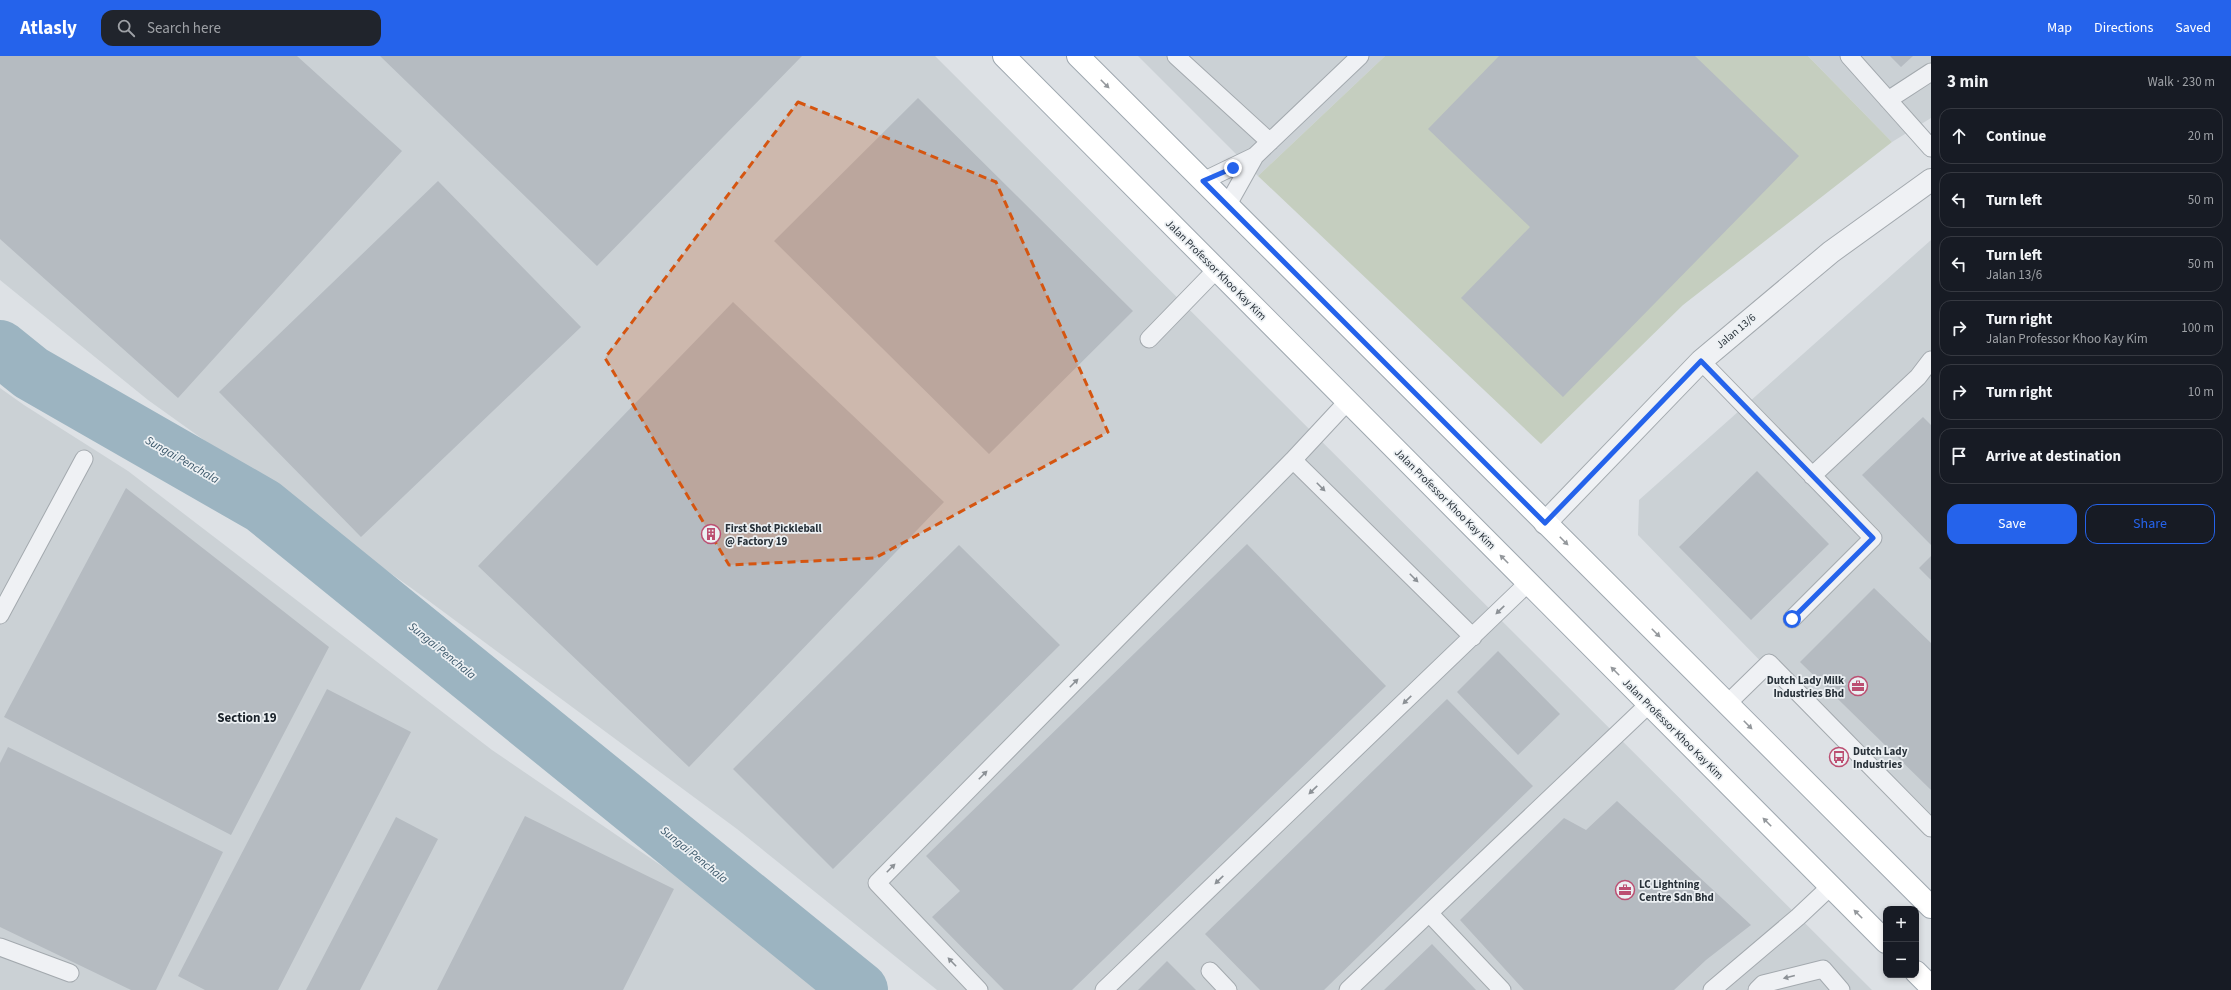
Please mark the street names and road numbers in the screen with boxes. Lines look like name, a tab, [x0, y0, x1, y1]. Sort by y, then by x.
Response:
street label: Jalan Professor Khoo Kay Kim	[1162, 216, 1270, 324]
street label: Jalan 13/6	[1713, 310, 1759, 352]
street label: Jalan Professor Khoo Kay Kim	[1391, 445, 1499, 553]
street label: Jalan Professor Khoo Kay Kim	[1619, 675, 1727, 783]

